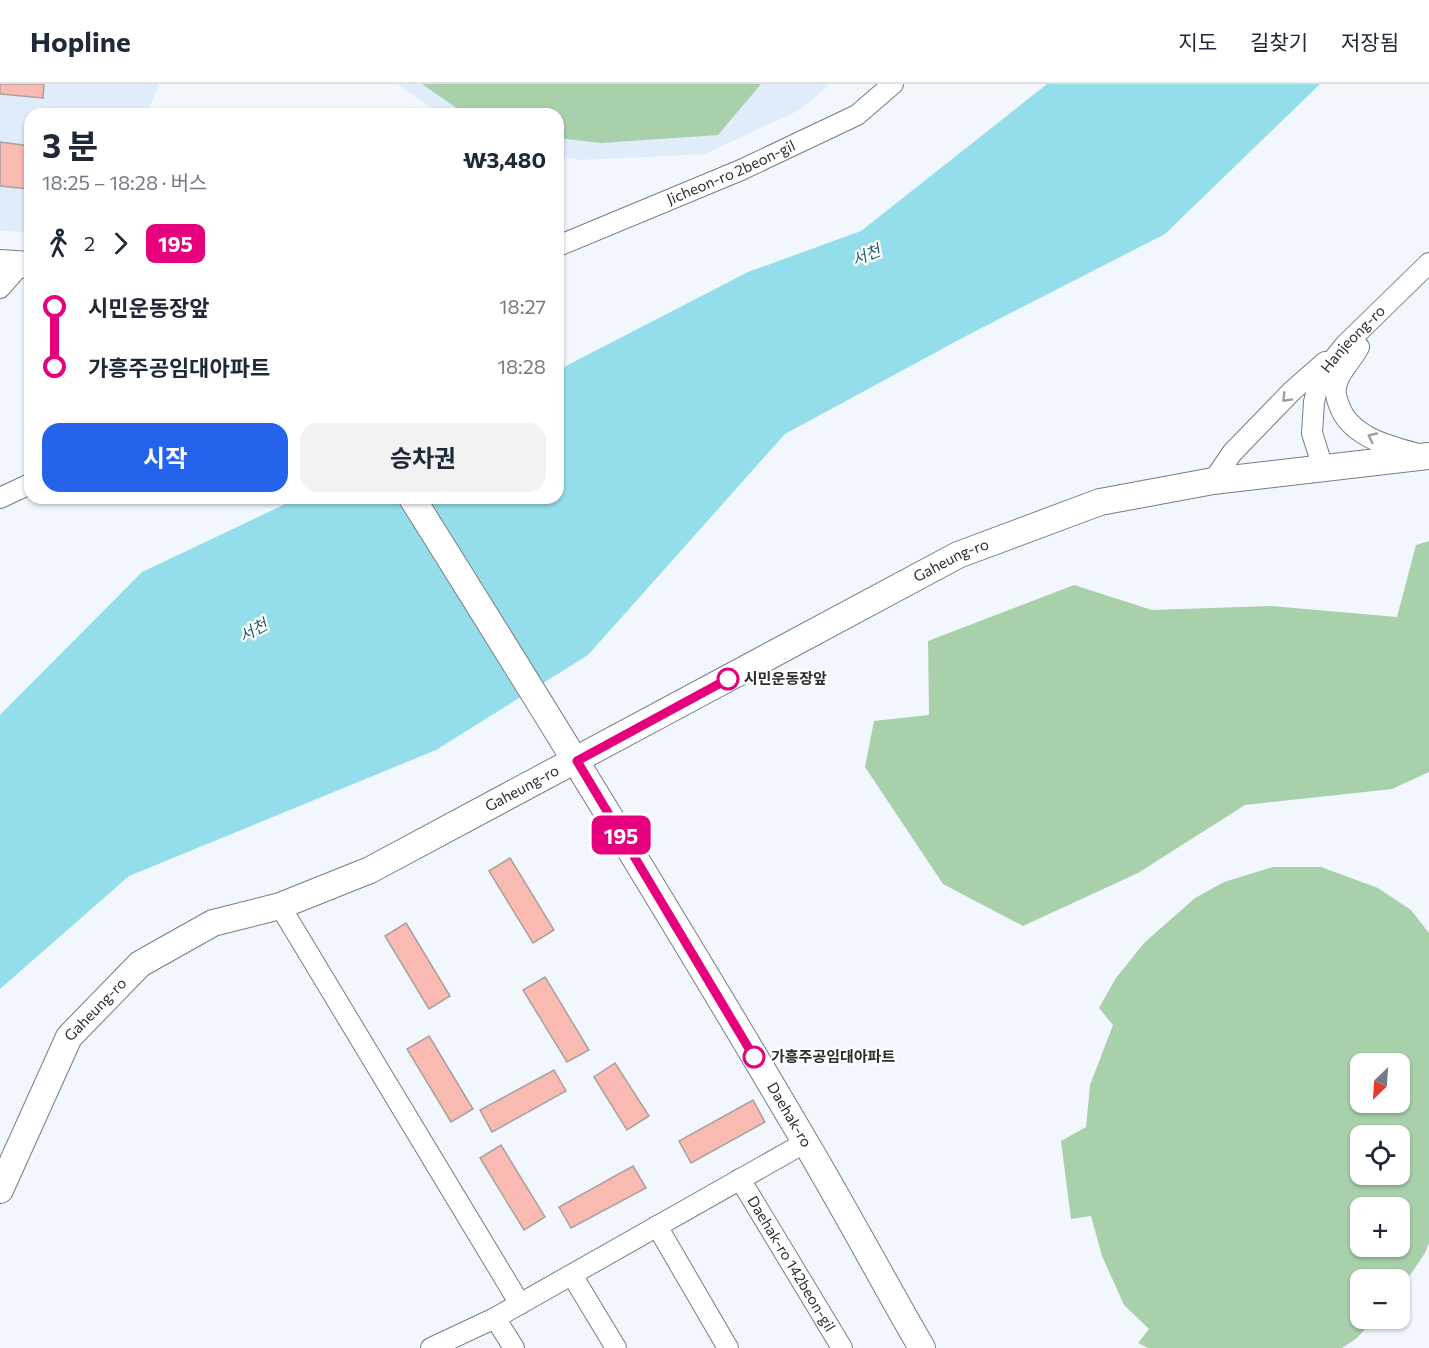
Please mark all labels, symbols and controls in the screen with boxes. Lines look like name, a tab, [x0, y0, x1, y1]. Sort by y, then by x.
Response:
text: Hopline	[30, 24, 131, 58]
text: 지도	[1178, 29, 1217, 54]
text: 길찾기	[1250, 29, 1308, 54]
text: 저장됨	[1341, 29, 1399, 54]
text: 3 분	[42, 124, 98, 165]
street label: Jicheon-ro 2beon-gil	[664, 136, 798, 208]
text: ₩3,480	[463, 146, 546, 173]
text: 18:25 – 18:28 · 버스	[42, 170, 207, 194]
icon: walk	[42, 227, 75, 260]
icon: forward	[104, 227, 137, 260]
text: 2	[84, 231, 95, 255]
text: 195	[158, 231, 193, 256]
water label: 서천	[849, 239, 885, 269]
text: 시민운동장앞	[88, 294, 209, 321]
text: 18:27	[499, 294, 546, 318]
street label: Hanjeong-ro	[1316, 301, 1388, 376]
text: 가흥주공임대아파트	[88, 354, 270, 381]
text: 18:28	[497, 354, 546, 378]
one-way arrow	[1282, 390, 1293, 401]
button: 시작	[42, 423, 288, 492]
button: 승차권	[300, 423, 546, 492]
one-way arrow	[1367, 433, 1378, 445]
street label: Gaheung-ro	[910, 534, 991, 585]
water label: 서천	[235, 613, 272, 645]
marker: 시민운동장앞	[717, 668, 739, 690]
place label: 시민운동장앞	[744, 669, 827, 687]
street label: Gaheung-ro	[482, 761, 562, 815]
line badge: 195	[586, 816, 656, 855]
text: 195	[604, 823, 638, 848]
street label: Gaheung-ro	[60, 974, 130, 1044]
marker: 가흥주공임대아파트	[743, 1046, 765, 1068]
place label: 가흥주공임대아파트	[771, 1047, 895, 1065]
north arrow	[1350, 1053, 1410, 1113]
map controls	[1350, 1053, 1410, 1329]
street label: Daehak-ro	[764, 1079, 816, 1150]
button: locate	[1350, 1125, 1410, 1185]
street label: Daehak-ro 142beon-gil	[744, 1192, 840, 1334]
button: +	[1350, 1197, 1410, 1257]
button: −	[1350, 1269, 1410, 1329]

